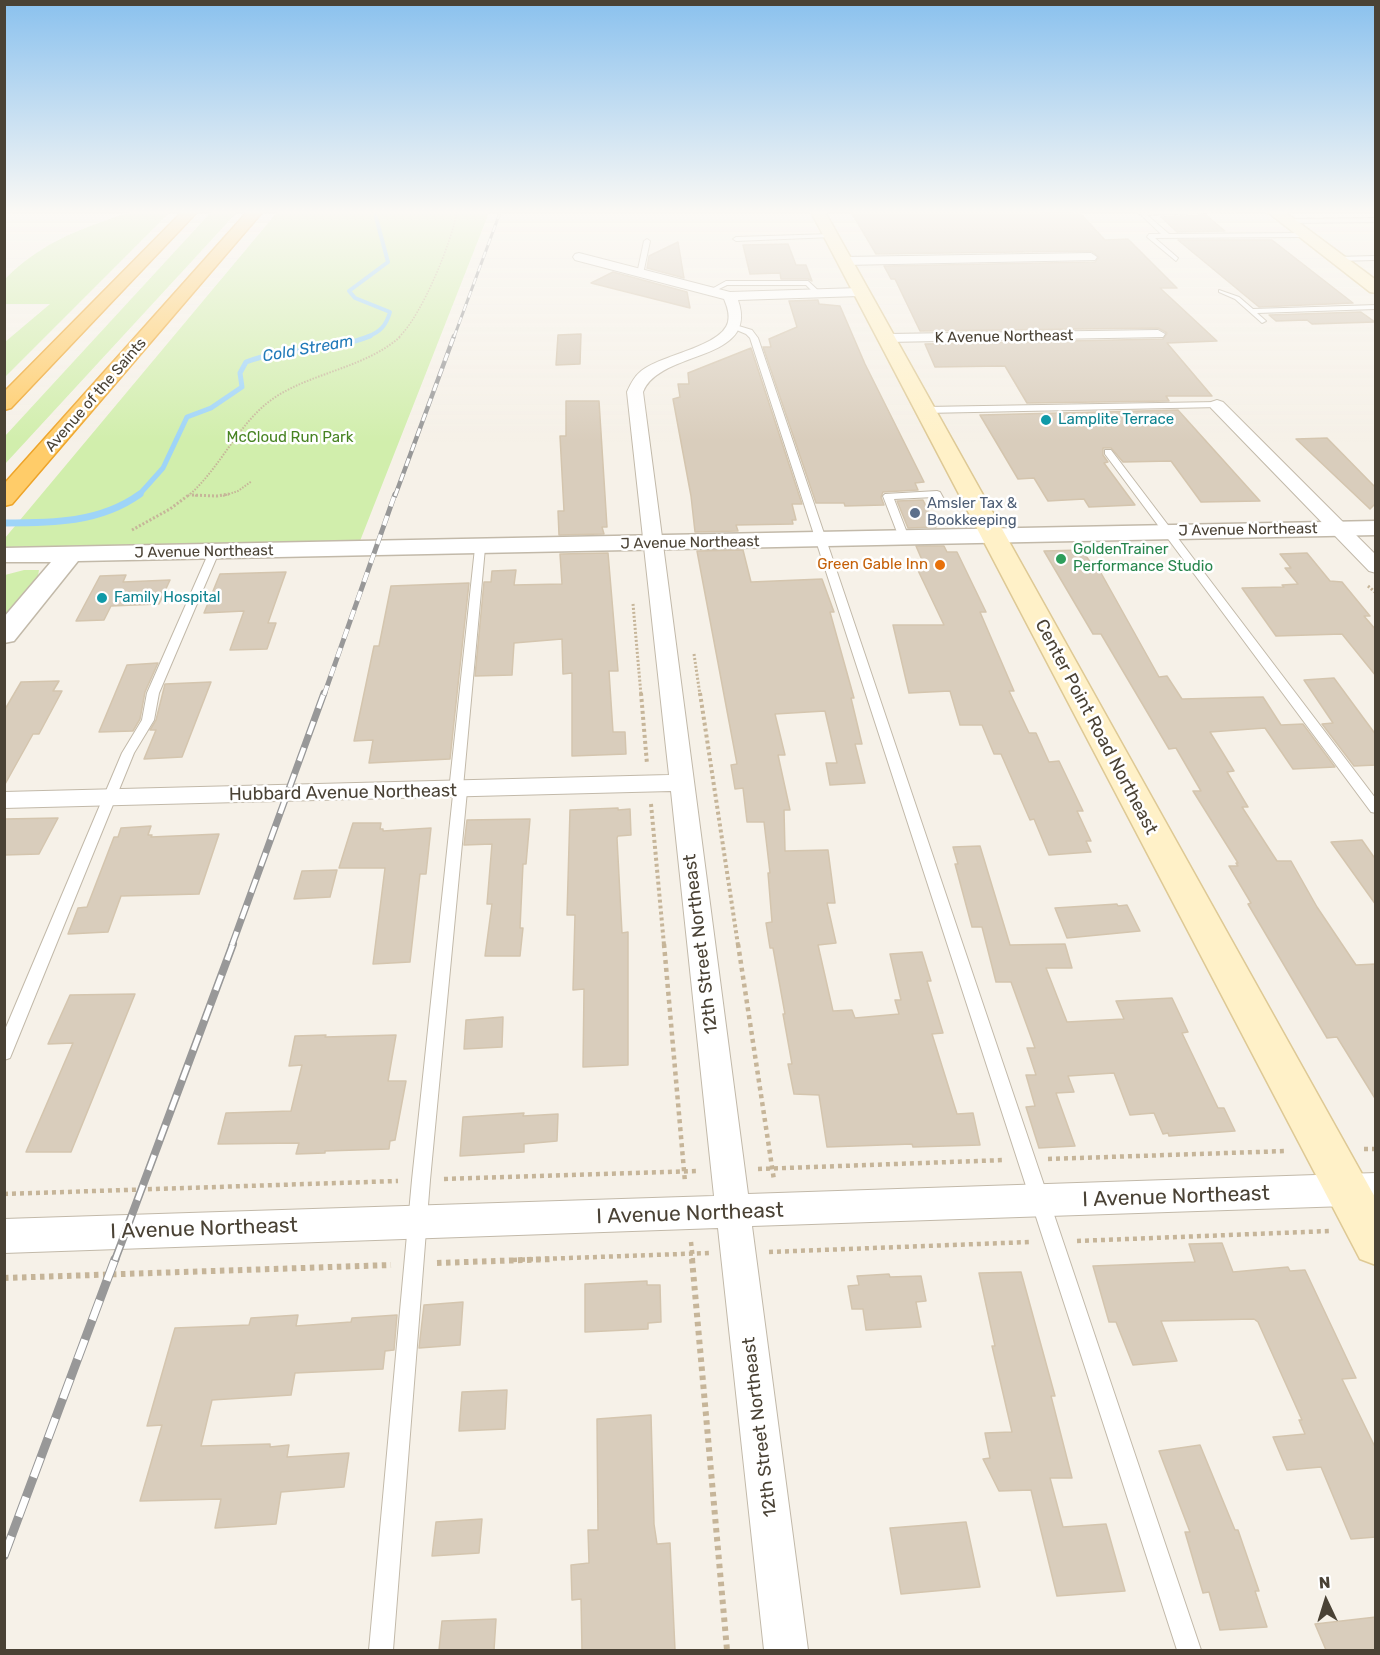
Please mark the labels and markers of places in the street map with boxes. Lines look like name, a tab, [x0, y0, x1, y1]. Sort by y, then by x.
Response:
place label: Lamplite Terrace	[1058, 411, 1174, 429]
marker: Lamplite Terrace	[1039, 413, 1053, 427]
place label: Amsler Tax & Bookkeeping	[927, 495, 1017, 530]
marker: Amsler Tax & Bookkeeping	[908, 506, 922, 520]
place label: GoldenTrainer Performance Studio	[1073, 541, 1213, 576]
marker: GoldenTrainer Performance Studio	[1054, 552, 1068, 566]
place label: Green Gable Inn	[817, 556, 928, 574]
marker: Green Gable Inn	[933, 558, 947, 572]
place label: Family Hospital	[114, 589, 221, 607]
marker: Family Hospital	[95, 591, 109, 605]

